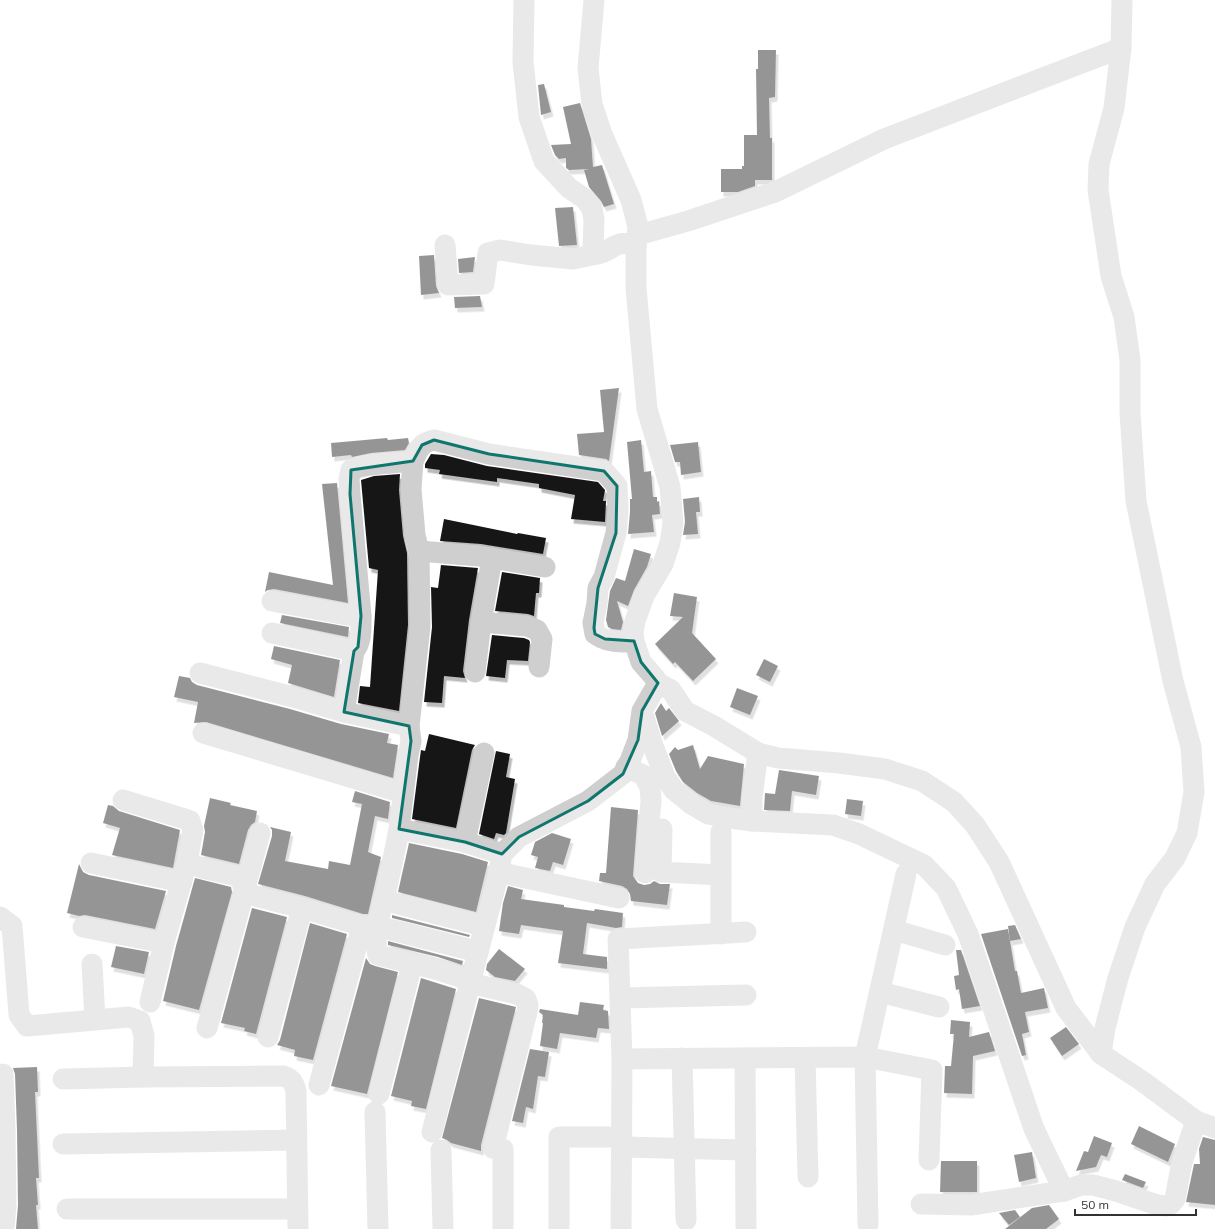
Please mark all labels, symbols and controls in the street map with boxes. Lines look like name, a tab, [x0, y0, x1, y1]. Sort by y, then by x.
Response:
scale bar	[1075, 1191, 1196, 1217]
text: 50 m	[1081, 1197, 1109, 1212]

